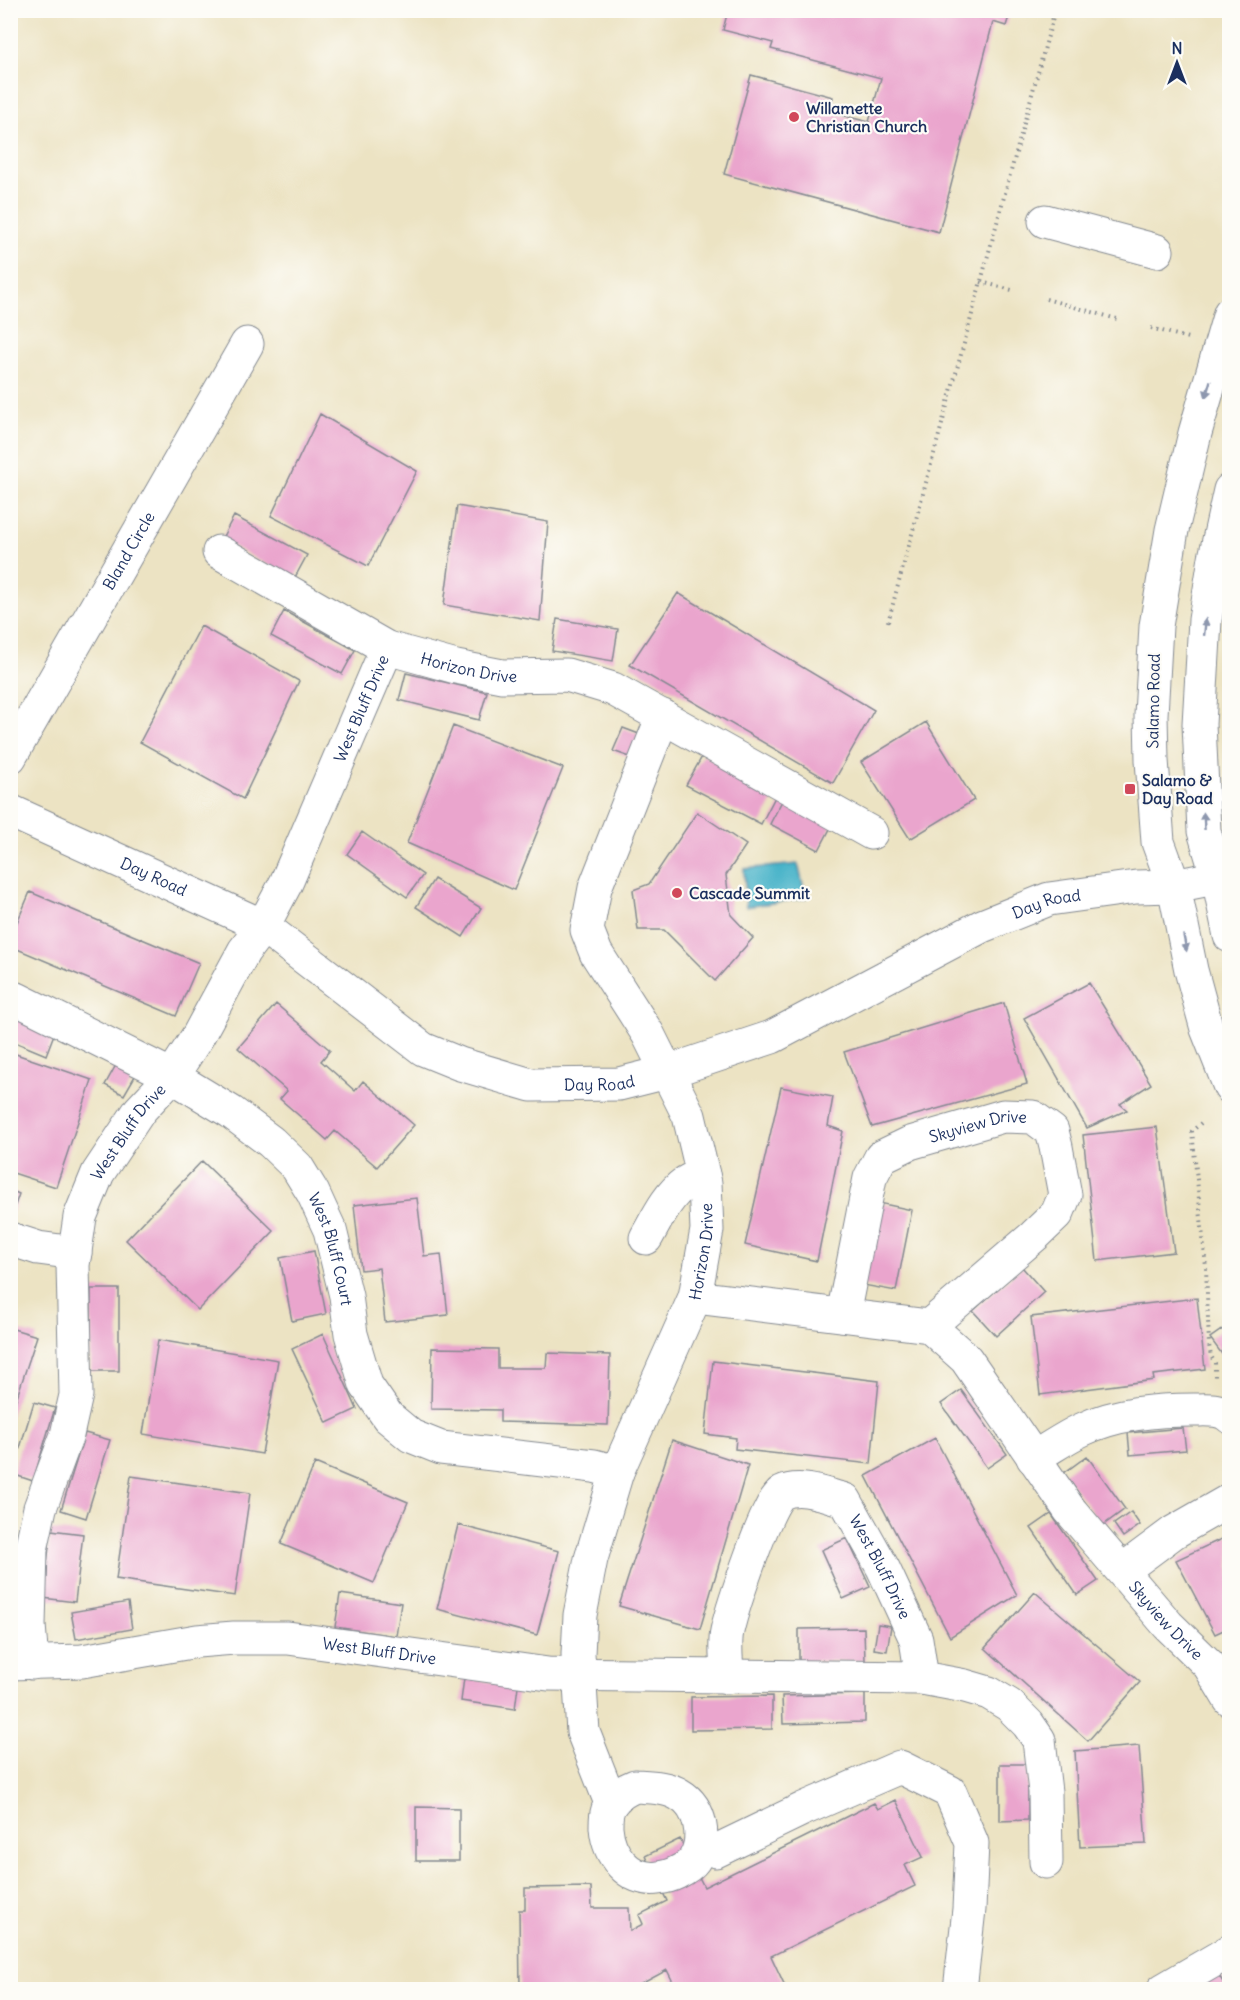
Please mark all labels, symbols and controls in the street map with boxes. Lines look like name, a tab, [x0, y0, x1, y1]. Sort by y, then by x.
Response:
north arrow	[1147, 33, 1207, 93]
text: N	[1171, 38, 1183, 58]
place label: Willamette Christian Church	[806, 98, 927, 136]
marker: Willamette Christian Church	[787, 110, 801, 124]
one-way arrow	[1203, 380, 1212, 398]
street label: Bland Circle	[98, 508, 159, 593]
one-way arrow	[1200, 617, 1210, 636]
street label: Horizon Drive	[419, 648, 517, 686]
street label: West Bluff Drive	[329, 652, 393, 765]
street label: Salamo Road	[1142, 653, 1164, 749]
place label: Salamo & Day Road	[1142, 770, 1213, 809]
marker: Salamo & Day Road	[1123, 782, 1137, 796]
one-way arrow	[1199, 812, 1209, 831]
street label: Day Road	[117, 853, 190, 900]
place label: Cascade Summit	[689, 883, 811, 903]
street label: Day Road	[1009, 885, 1082, 923]
marker: Cascade Summit	[670, 886, 684, 900]
one-way arrow	[1181, 934, 1191, 953]
street label: Day Road	[564, 1070, 637, 1095]
street label: West Bluff Drive	[86, 1079, 170, 1184]
street label: Skyview Drive	[927, 1106, 1027, 1147]
street label: West Bluff Court	[304, 1189, 357, 1307]
street label: Horizon Drive	[685, 1203, 717, 1302]
street label: West Bluff Drive	[845, 1511, 915, 1622]
street label: Skyview Drive	[1125, 1577, 1207, 1664]
street label: West Bluff Drive	[321, 1633, 437, 1668]

